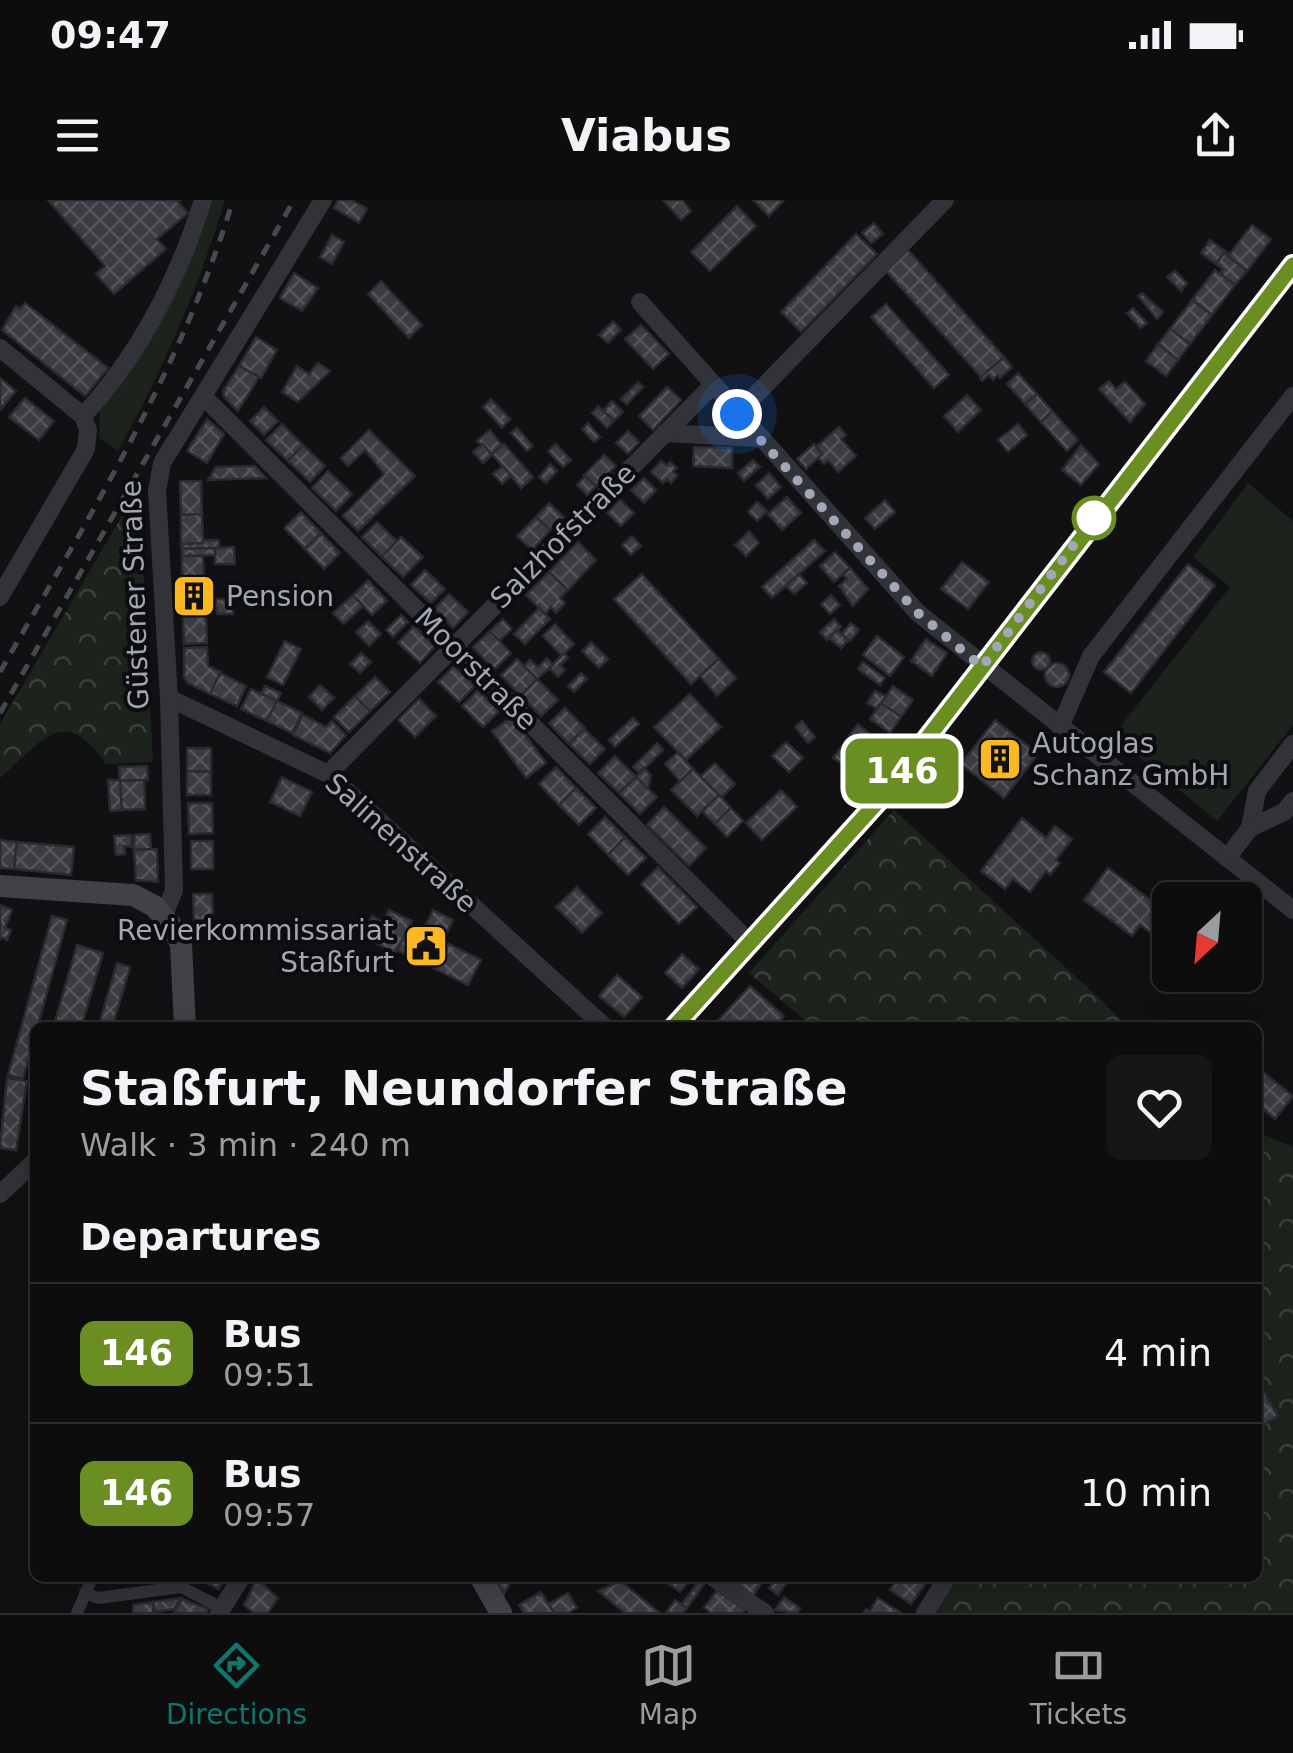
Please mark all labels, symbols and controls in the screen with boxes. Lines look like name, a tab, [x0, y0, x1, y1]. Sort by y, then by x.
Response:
text: 09:47	[50, 13, 171, 57]
icon: menu	[50, 108, 105, 163]
icon: share	[1188, 108, 1243, 163]
text: Viabus	[561, 109, 732, 162]
your location	[712, 389, 762, 439]
street label: Salzhofstraße	[484, 457, 642, 615]
street label: Güstener Straße	[114, 480, 156, 710]
unlabelled marker	[1073, 497, 1115, 539]
building icon: Pension	[171, 573, 217, 619]
place label: Pension	[226, 580, 334, 613]
street label: Moorstraße	[408, 601, 544, 737]
place label: Autoglas Schanz GmbH	[1032, 727, 1229, 792]
building icon: Autoglas Schanz GmbH	[977, 736, 1023, 782]
line badge: 146	[844, 738, 960, 804]
text: 146	[865, 751, 939, 791]
street label: Salinenstraße	[319, 766, 483, 920]
north arrow	[1152, 882, 1262, 992]
map controls	[1152, 882, 1262, 992]
place label: Revierkommissariat Staßfurt	[117, 914, 394, 979]
public building icon: Revierkommissariat Staßfurt	[403, 923, 449, 969]
button: heart	[1107, 1055, 1212, 1160]
text: Staßfurt, Neundorfer Straße	[80, 1060, 848, 1116]
text: Walk · 3 min · 240 m	[80, 1126, 411, 1164]
text: Departures	[80, 1215, 321, 1259]
text: Bus	[223, 1312, 302, 1356]
text: 4 min	[1104, 1331, 1212, 1375]
text: 146	[100, 1333, 173, 1373]
text: 09:51	[223, 1356, 315, 1394]
text: Bus	[223, 1452, 302, 1496]
text: 10 min	[1080, 1471, 1212, 1515]
text: 146	[100, 1473, 173, 1513]
text: 09:57	[223, 1496, 315, 1534]
tab: Directions	[166, 1638, 307, 1731]
tab: Map	[639, 1638, 698, 1731]
tab: Tickets	[1030, 1638, 1127, 1731]

